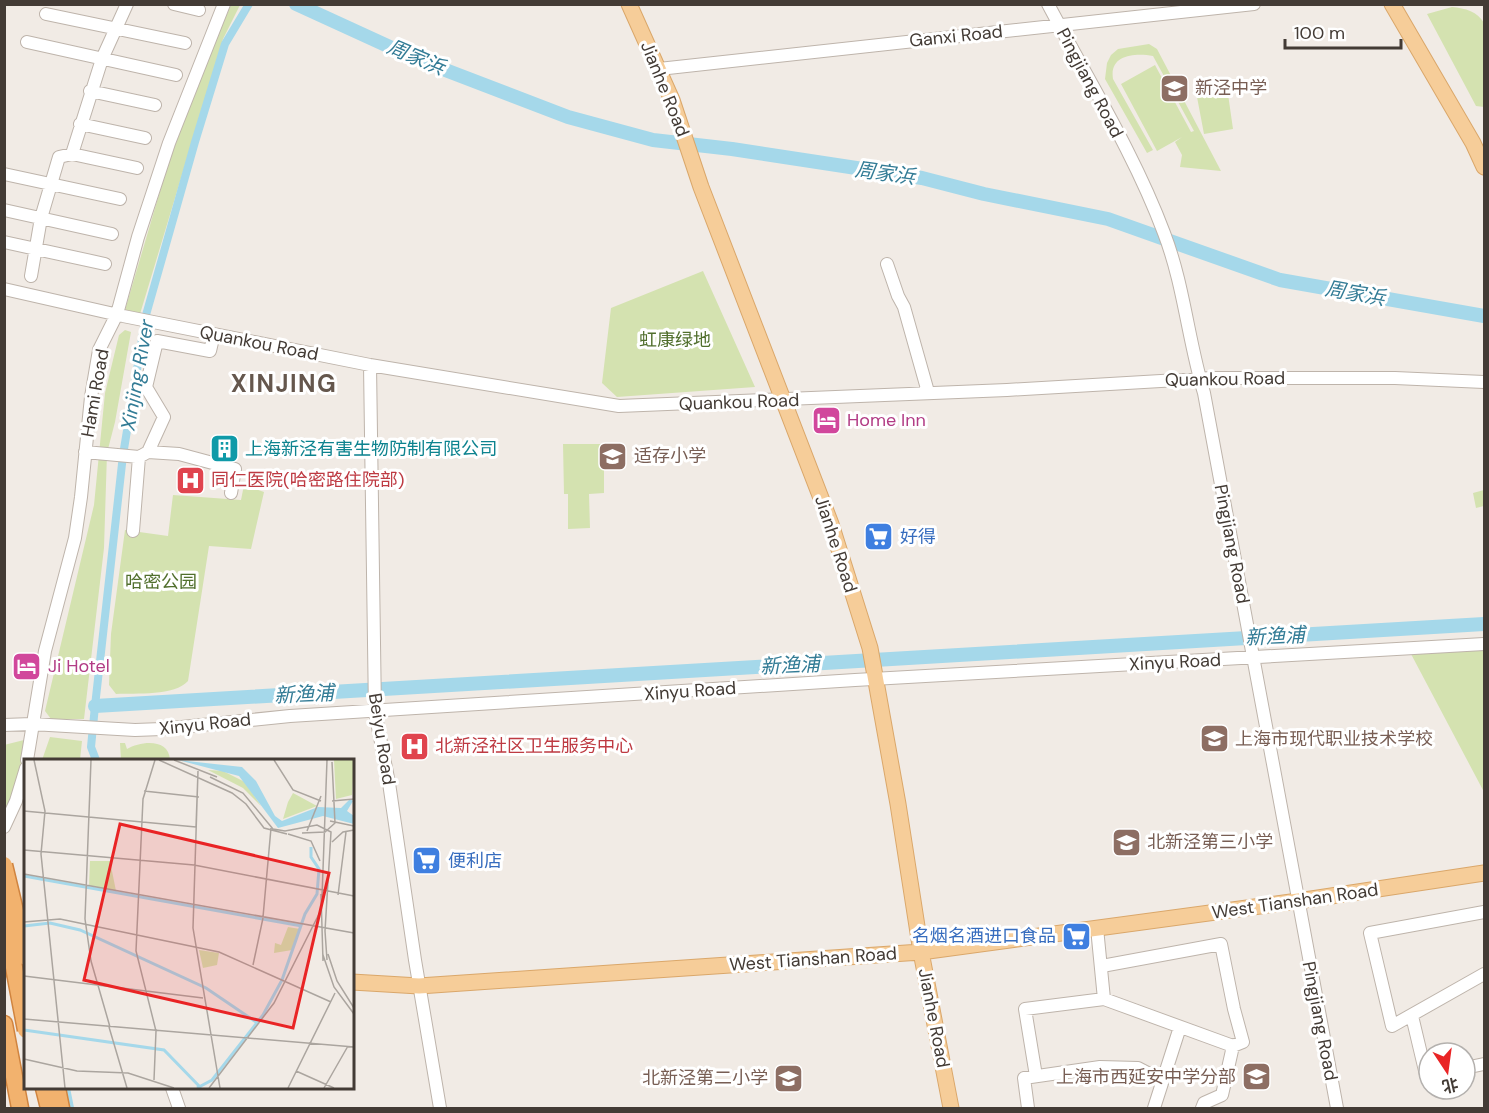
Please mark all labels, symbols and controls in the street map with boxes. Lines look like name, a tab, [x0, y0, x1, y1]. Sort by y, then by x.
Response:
scale bar	[1285, 12, 1400, 50]
street label: Ganxi Road	[908, 19, 1004, 53]
text: 100 m	[1294, 21, 1345, 45]
street label: Pingjiang Road	[1051, 24, 1129, 142]
water label: 周家浜	[383, 33, 451, 81]
street label: Jianhe Road	[635, 38, 695, 140]
school or university icon: 新泾中学	[1158, 72, 1190, 104]
place label: 新泾中学	[1195, 76, 1267, 100]
water label: 周家浜	[853, 156, 918, 190]
water label: 周家浜	[1323, 275, 1389, 311]
water label: Xinjing River	[114, 317, 160, 434]
street label: Quankou Road	[198, 320, 320, 366]
park label: 虹康绿地	[639, 328, 711, 352]
street label: Hami Road	[75, 347, 115, 439]
street label: Quankou Road	[1165, 366, 1285, 392]
district label: XINJING	[231, 368, 337, 399]
street label: Quankou Road	[678, 388, 800, 416]
hotel icon: Home Inn	[810, 404, 842, 436]
place label: Home Inn	[847, 408, 926, 432]
building icon: 上海新泾有害生物防制有限公司	[208, 433, 240, 465]
place label: 上海新泾有害生物防制有限公司	[245, 437, 497, 461]
school or university icon: 适存小学	[597, 440, 629, 472]
place label: 适存小学	[634, 444, 706, 468]
hospital icon: 同仁医院(哈密路住院部)	[174, 464, 206, 496]
place label: 同仁医院(哈密路住院部)	[211, 468, 404, 492]
street label: Pingjiang Road	[1209, 482, 1255, 606]
street label: Jianhe Road	[809, 492, 863, 596]
supermarket icon: 好得	[863, 521, 895, 553]
place label: 好得	[900, 525, 936, 549]
park label: 哈密公园	[125, 570, 197, 594]
water label: 新渔浦	[1244, 621, 1309, 651]
street label: Xinyu Road	[1128, 648, 1222, 676]
hotel icon: Ji Hotel	[11, 650, 43, 682]
water label: 新渔浦	[759, 650, 824, 680]
place label: Ji Hotel	[48, 654, 110, 678]
street label: Xinyu Road	[643, 676, 737, 706]
water label: 新渔浦	[273, 679, 338, 709]
street label: Beiyu Road	[363, 691, 401, 787]
street label: Xinyu Road	[158, 707, 252, 741]
school or university icon: 上海市现代职业技术学校	[1198, 723, 1230, 755]
place label: 上海市现代职业技术学校	[1235, 727, 1433, 751]
hospital icon: 北新泾社区卫生服务中心	[398, 730, 430, 762]
place label: 北新泾社区卫生服务中心	[435, 734, 633, 758]
inset map	[24, 759, 354, 1089]
school or university icon: 北新泾第三小学	[1110, 826, 1142, 858]
place label: 北新泾第三小学	[1147, 830, 1273, 854]
supermarket icon: 便利店	[411, 845, 443, 877]
place label: 便利店	[448, 849, 502, 873]
street label: West Tianshan Road	[1210, 877, 1380, 925]
supermarket icon: 名烟名酒进口食品	[1061, 920, 1093, 952]
place label: 名烟名酒进口食品	[912, 924, 1056, 948]
street label: West Tianshan Road	[728, 941, 898, 977]
street label: Pingjiang Road	[1297, 959, 1343, 1083]
street label: Jianhe Road	[913, 966, 955, 1070]
north arrow	[1417, 1041, 1477, 1101]
school or university icon: 上海市西延安中学分部	[1241, 1061, 1273, 1093]
school or university icon: 北新泾第二小学	[773, 1062, 805, 1094]
place label: 上海市西延安中学分部	[1056, 1065, 1236, 1089]
place label: 北新泾第二小学	[642, 1066, 768, 1090]
text: 北	[1440, 1073, 1460, 1097]

